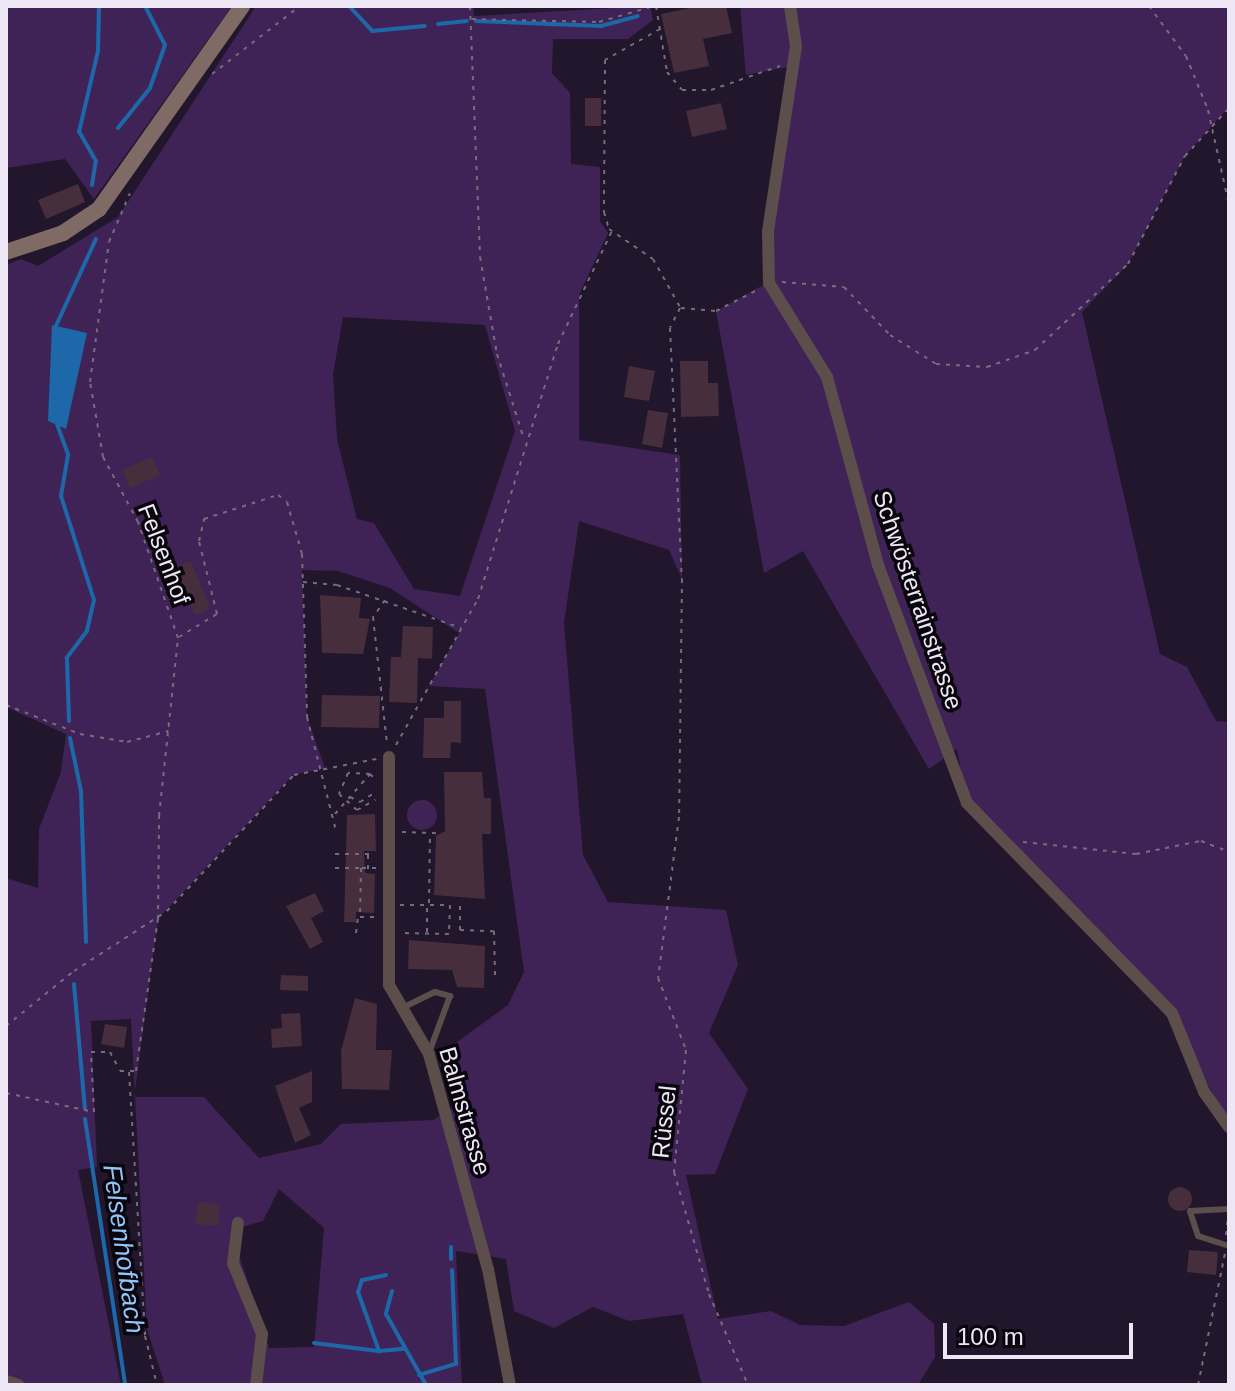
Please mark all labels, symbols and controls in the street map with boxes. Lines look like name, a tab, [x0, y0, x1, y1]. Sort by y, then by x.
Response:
street label: Schwösterrainstrasse	[867, 487, 969, 713]
street label: Felsenhof	[132, 500, 196, 608]
street label: Balmstrasse	[433, 1044, 497, 1178]
street label: Rüssel	[646, 1084, 682, 1160]
water label: Felsenhofbach	[96, 1162, 150, 1336]
scale bar	[947, 1307, 1137, 1357]
text: 100 m	[957, 1323, 1024, 1350]

